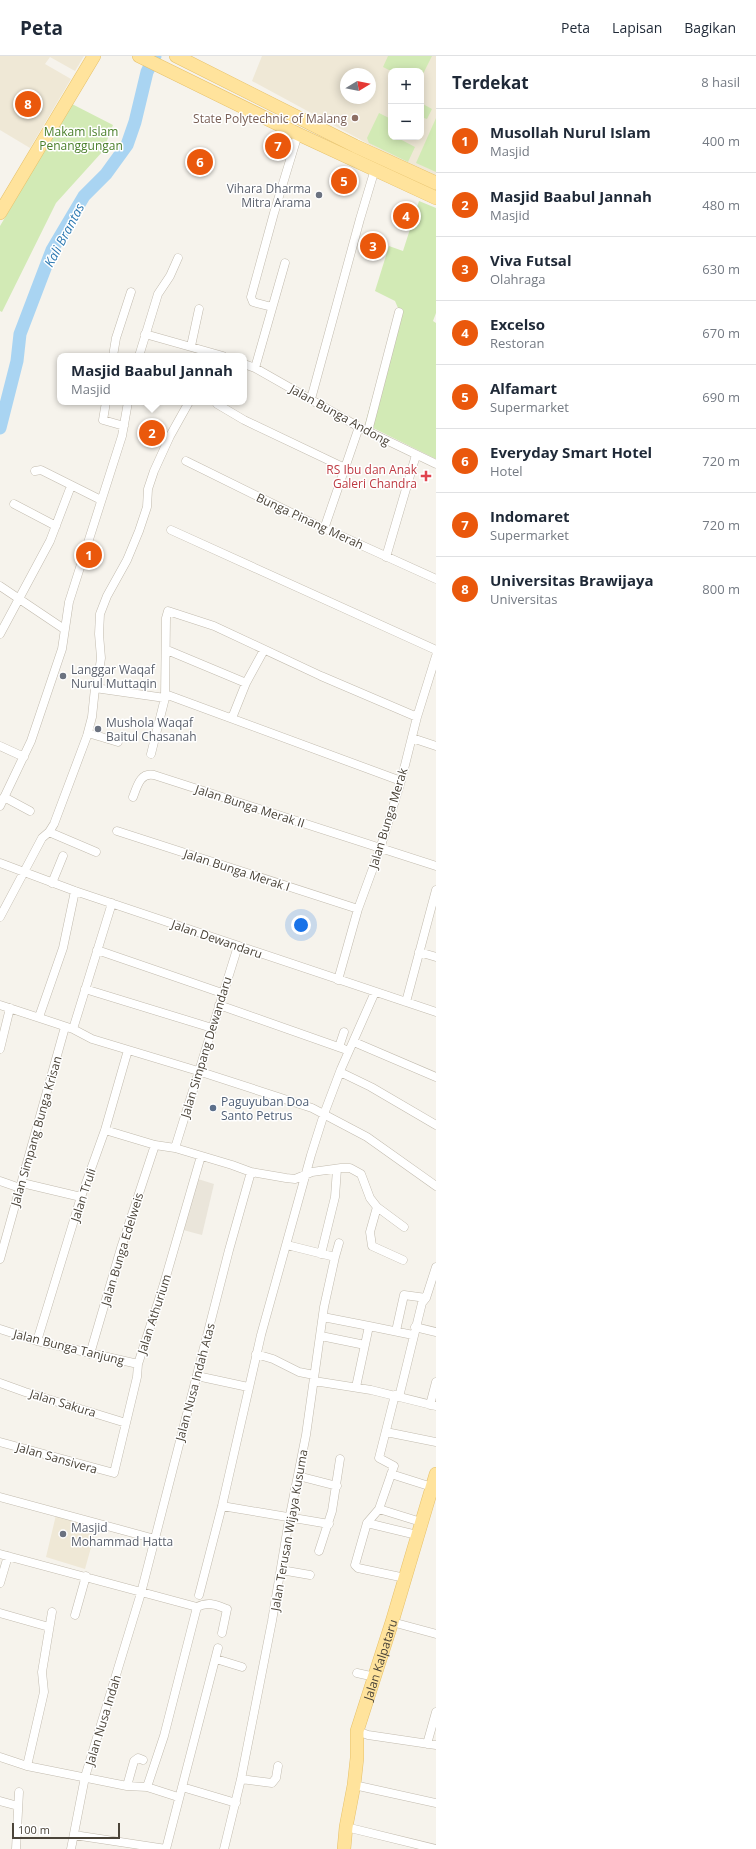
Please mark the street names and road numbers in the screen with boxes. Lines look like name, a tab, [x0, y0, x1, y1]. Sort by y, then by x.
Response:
street label: Jalan Bunga Andong	[286, 380, 394, 450]
street label: Bunga Pinang Merah	[254, 489, 366, 553]
street label: Jalan Bunga Merak	[364, 765, 412, 871]
street label: Jalan Bunga Merak II	[192, 780, 307, 832]
street label: Jalan Bunga Merak I	[181, 845, 292, 895]
street label: Jalan Dewandaru	[168, 915, 265, 963]
street label: Jalan Simpang Dewandaru	[176, 974, 236, 1121]
street label: Jalan Simpang Bunga Krisan	[6, 1054, 66, 1209]
street label: Jalan Truli	[66, 1166, 100, 1225]
street label: Jalan Bunga Edelweis	[96, 1190, 147, 1309]
street label: Jalan Athurium	[133, 1272, 175, 1357]
street label: Jalan Nusa Indah Atas	[171, 1321, 219, 1444]
street label: Jalan Bunga Tanjung	[11, 1325, 127, 1369]
street label: Jalan Sakura	[27, 1385, 98, 1421]
street label: Jalan Sansivera	[13, 1438, 100, 1478]
street label: Jalan Terusan Wijaya Kusuma	[266, 1448, 312, 1613]
street label: Jalan Kalpataru	[359, 1617, 401, 1703]
street label: Jalan Nusa Indah	[81, 1673, 125, 1768]

